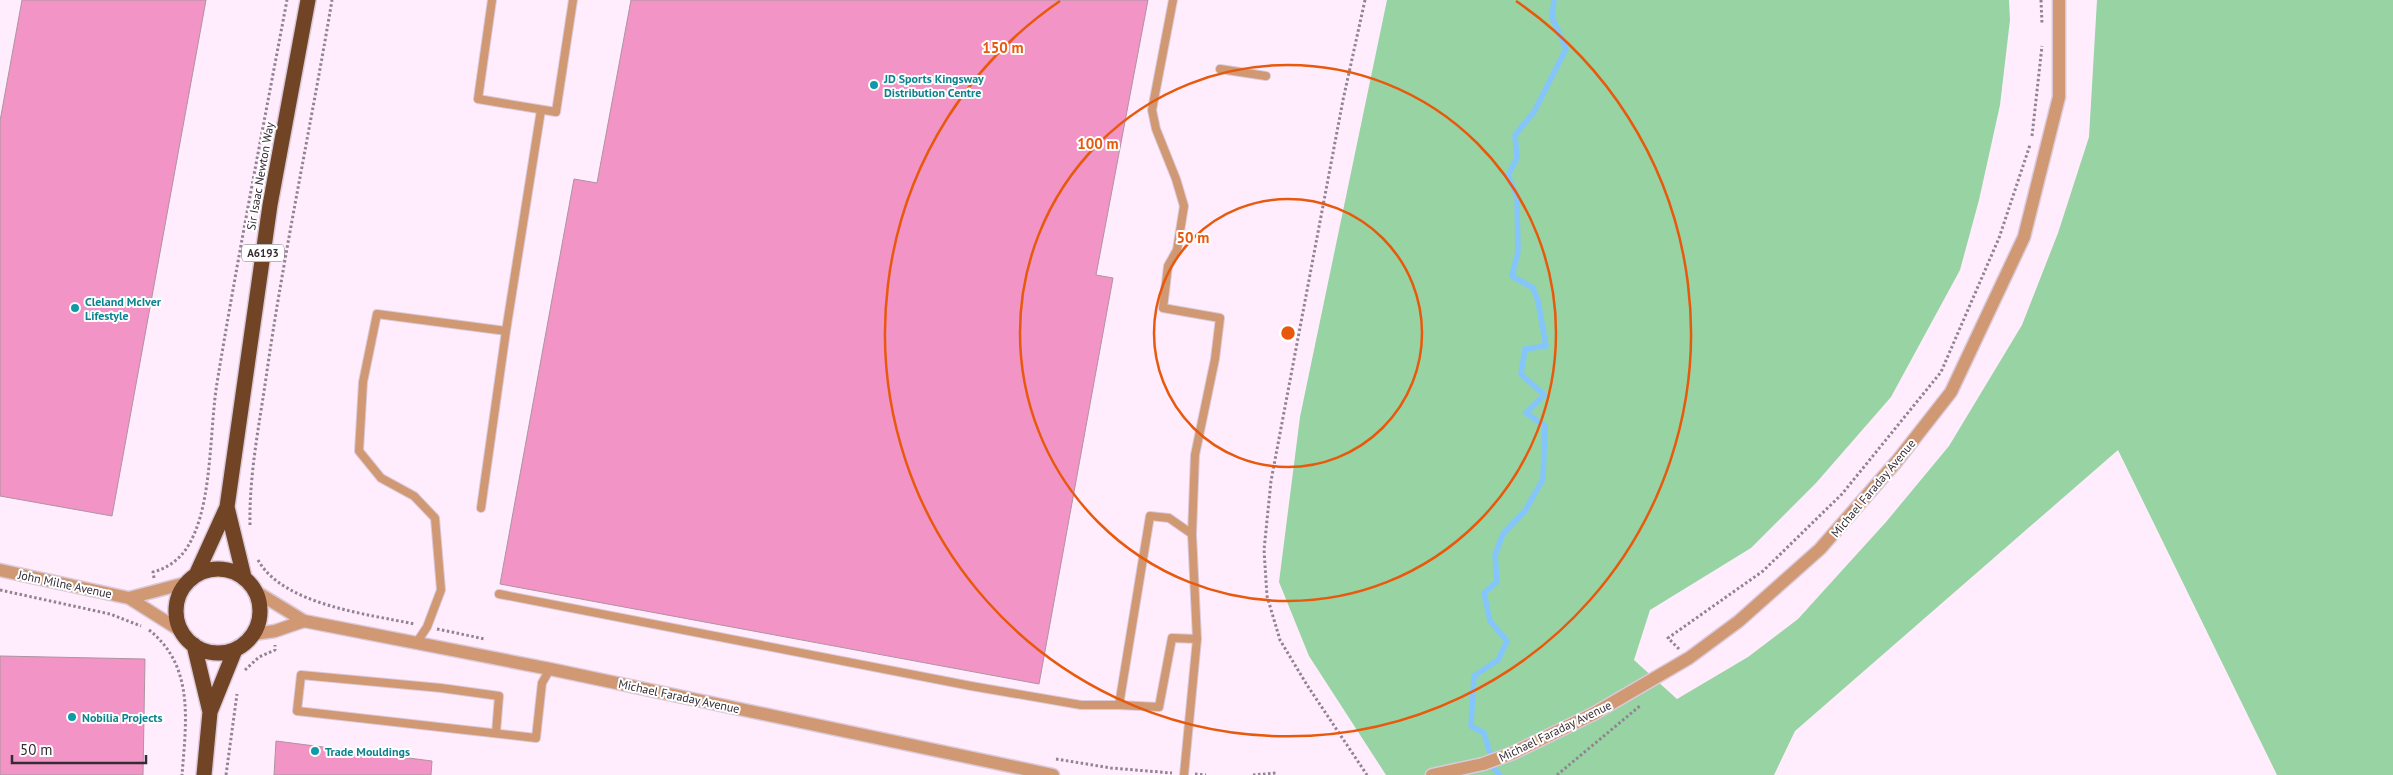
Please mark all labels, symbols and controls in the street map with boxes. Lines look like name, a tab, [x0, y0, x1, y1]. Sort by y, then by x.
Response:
text: 150 m	[982, 38, 1024, 57]
place label: JD Sports Kingsway Distribution Centre	[883, 71, 984, 100]
marker: JD Sports Kingsway Distribution Centre	[868, 79, 880, 91]
street label: Sir Isaac Newton Way	[243, 120, 277, 231]
text: 100 m	[1077, 134, 1119, 153]
text: 50 m	[1177, 228, 1209, 247]
road number: A6193	[242, 244, 284, 262]
place label: Cleland McIver Lifestyle	[85, 294, 162, 323]
marker: Cleland McIver Lifestyle	[69, 302, 81, 314]
centre of rings	[1279, 324, 1297, 342]
street label: Michael Faraday Avenue	[1828, 436, 1918, 540]
street label: John Milne Avenue	[16, 567, 113, 601]
street label: Michael Faraday Avenue	[617, 676, 741, 716]
street label: Michael Faraday Avenue	[1496, 697, 1614, 765]
place label: Nobilia Projects	[82, 710, 163, 725]
marker: Nobilia Projects	[66, 711, 78, 723]
scale bar	[12, 732, 146, 764]
text: 50 m	[20, 740, 53, 759]
place label: Trade Mouldings	[325, 744, 410, 759]
marker: Trade Mouldings	[309, 745, 321, 757]

